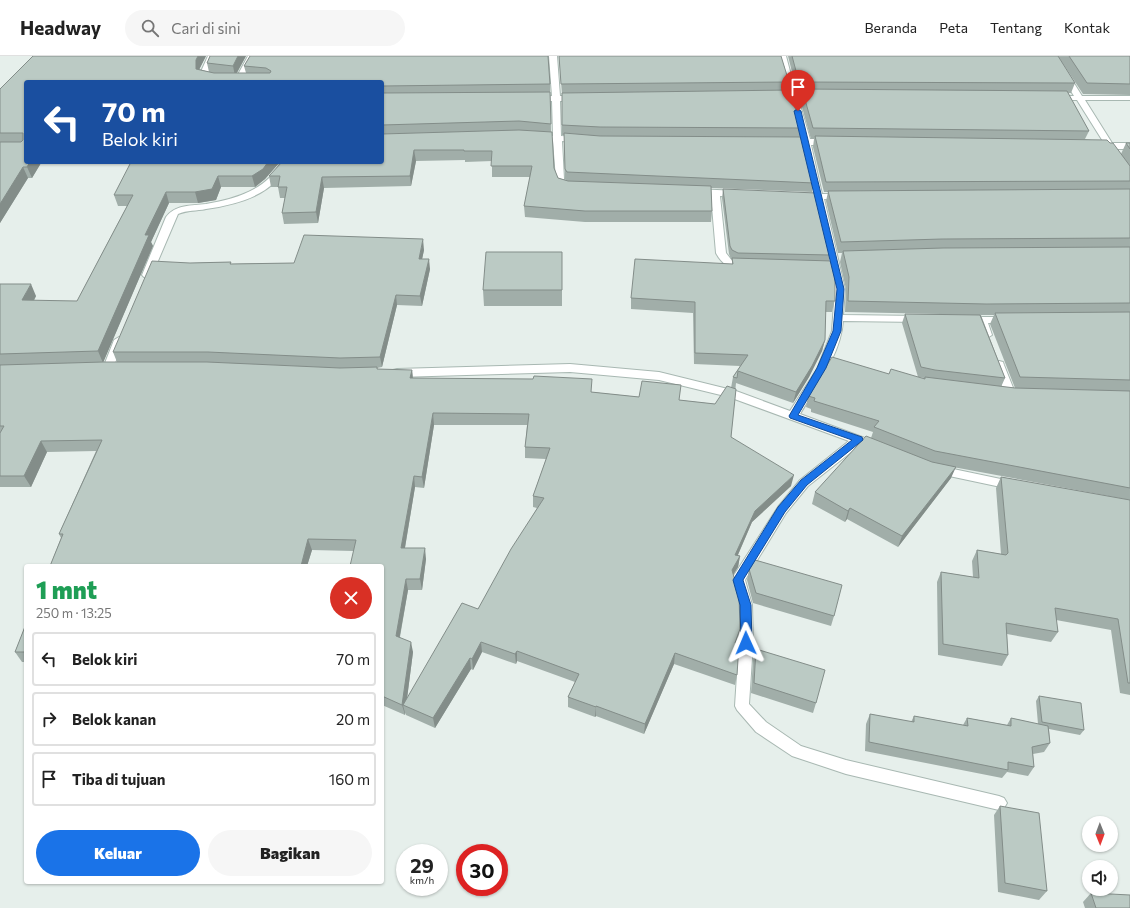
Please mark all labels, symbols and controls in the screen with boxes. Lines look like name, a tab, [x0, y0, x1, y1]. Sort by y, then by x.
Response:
search box	[125, 10, 405, 46]
text: Headway	[20, 16, 101, 39]
icon: search	[139, 17, 161, 39]
text: Cari di sini	[171, 19, 241, 37]
text: Beranda	[865, 19, 917, 36]
text: Peta	[939, 19, 968, 36]
text: Tentang	[990, 19, 1042, 36]
text: Kontak	[1064, 19, 1110, 36]
pin	[781, 70, 815, 111]
icon: arrive	[787, 76, 809, 98]
text: 70 m	[102, 94, 166, 128]
icon: left	[36, 96, 88, 148]
text: Belok kiri	[102, 128, 178, 150]
text: 1 mnt	[36, 575, 97, 604]
button: close	[330, 577, 372, 619]
text: 250 m · 13:25	[36, 605, 112, 621]
position arrow	[725, 622, 767, 664]
icon: left	[38, 648, 60, 670]
text: Belok kiri	[72, 650, 138, 668]
text: 70 m	[336, 650, 370, 668]
icon: right	[38, 708, 60, 730]
text: Belok kanan	[72, 710, 156, 728]
text: 20 m	[336, 710, 370, 728]
icon: arrive	[38, 768, 60, 790]
text: Tiba di tujuan	[72, 770, 166, 788]
text: 160 m	[329, 770, 370, 788]
north arrow	[1082, 816, 1118, 852]
map controls	[1082, 816, 1118, 896]
button: Keluar	[36, 830, 200, 876]
button: Bagikan	[208, 830, 372, 876]
speed limit sign: 30	[456, 844, 508, 896]
text: 29	[410, 853, 434, 877]
button: sound	[1082, 860, 1118, 896]
text: km/h	[410, 874, 434, 886]

